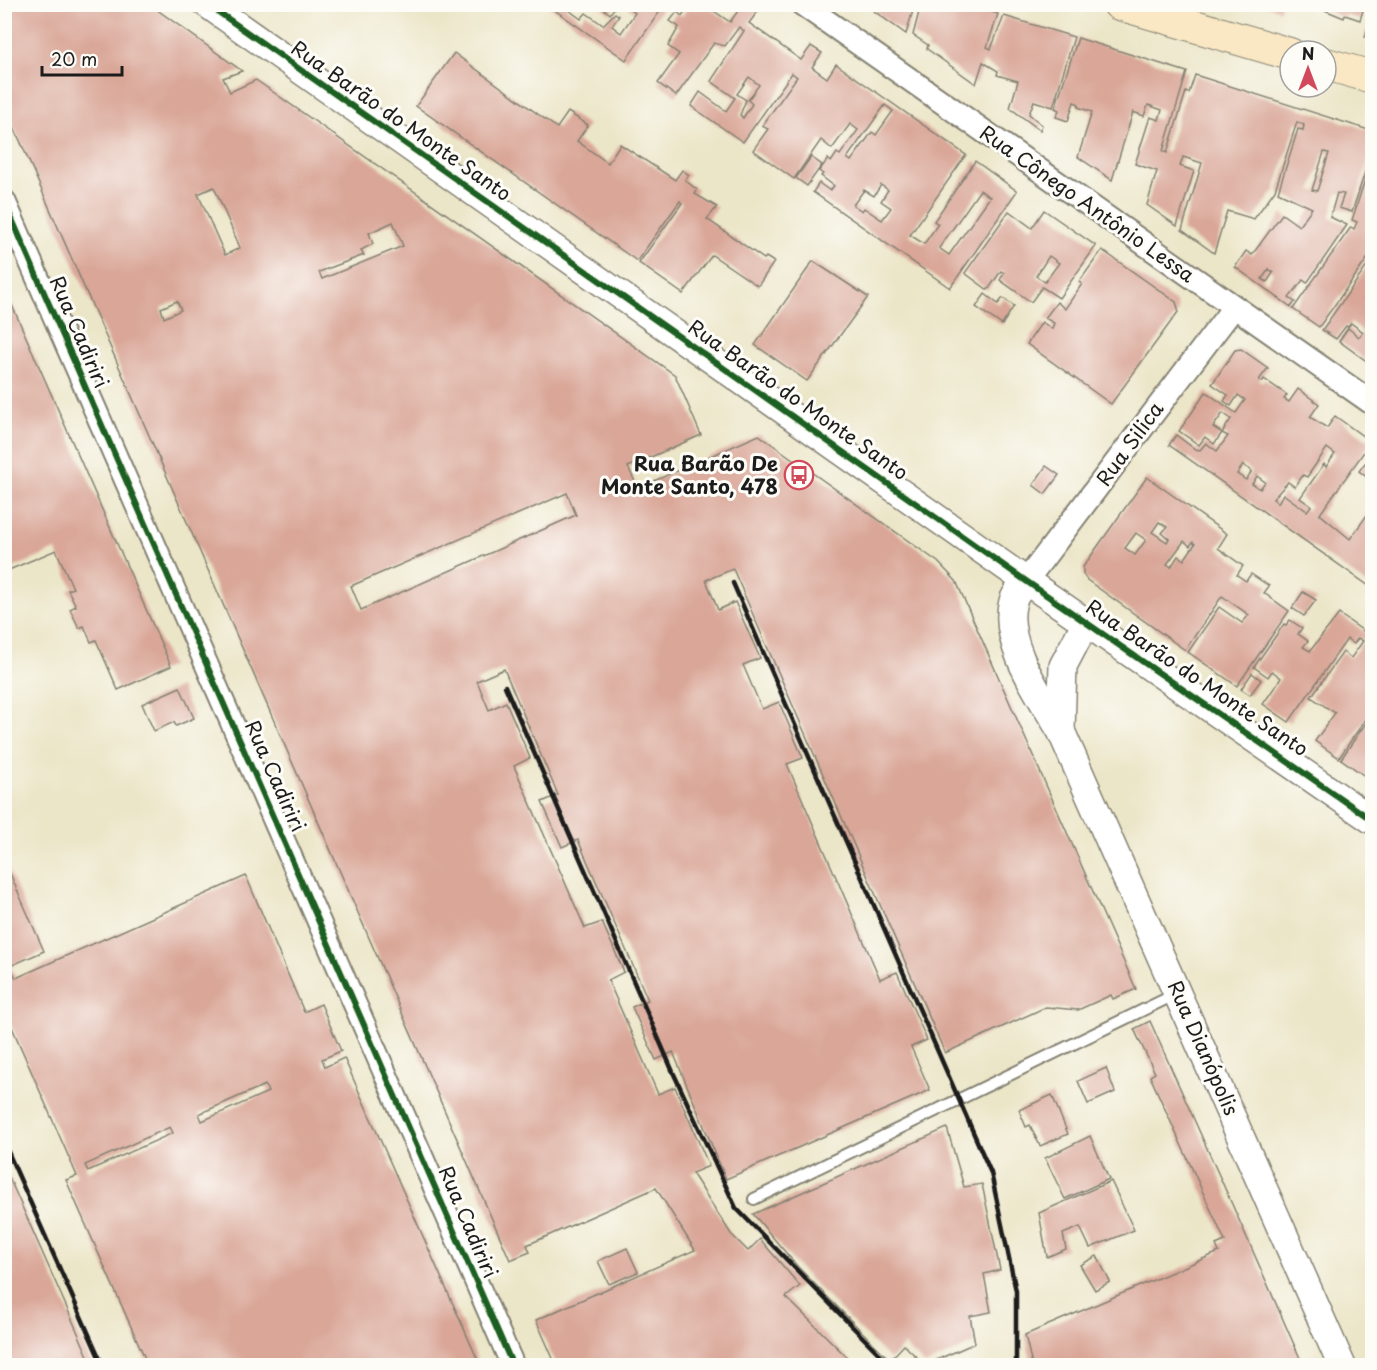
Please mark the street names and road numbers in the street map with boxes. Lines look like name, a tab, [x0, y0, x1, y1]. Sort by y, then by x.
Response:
street label: Rua Barão do Monte Santo	[285, 33, 518, 208]
street label: Rua Cônego Antônio Lessa	[974, 117, 1202, 289]
street label: Rua Cadiriri	[43, 271, 117, 392]
street label: Rua Barão do Monte Santo	[682, 312, 915, 487]
street label: Rua Silica	[1088, 395, 1170, 492]
street label: Rua Barão do Monte Santo	[1080, 591, 1315, 763]
street label: Rua Cadiriri	[238, 715, 314, 836]
street label: Rua Dianópolis	[1161, 975, 1247, 1120]
street label: Rua Cadiriri	[432, 1161, 506, 1282]

